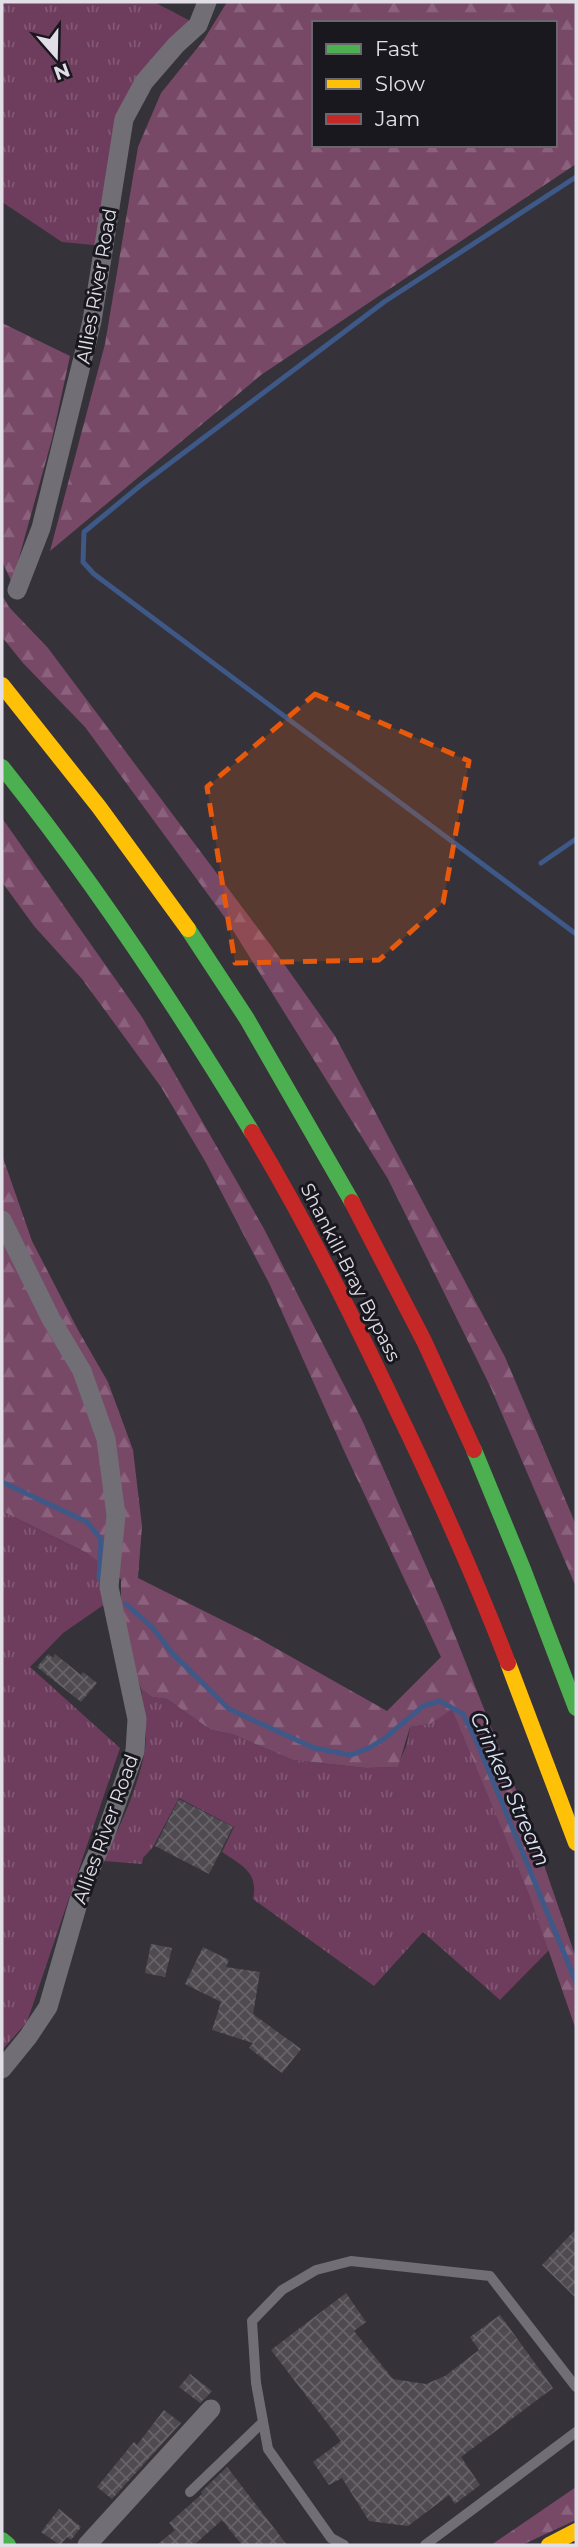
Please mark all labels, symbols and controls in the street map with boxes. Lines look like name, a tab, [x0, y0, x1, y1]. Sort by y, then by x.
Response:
north arrow	[21, 21, 91, 91]
legend	[312, 21, 557, 147]
text: Fast	[375, 36, 419, 61]
text: N	[50, 58, 73, 85]
text: Slow	[375, 71, 425, 96]
text: Jam	[374, 106, 420, 131]
street label: Allies River Road	[72, 207, 121, 366]
street label: Shankill-Bray Bypass	[296, 1179, 406, 1365]
water label: Crinken Stream	[465, 1708, 556, 1870]
street label: Allies River Road	[68, 1751, 143, 1907]

